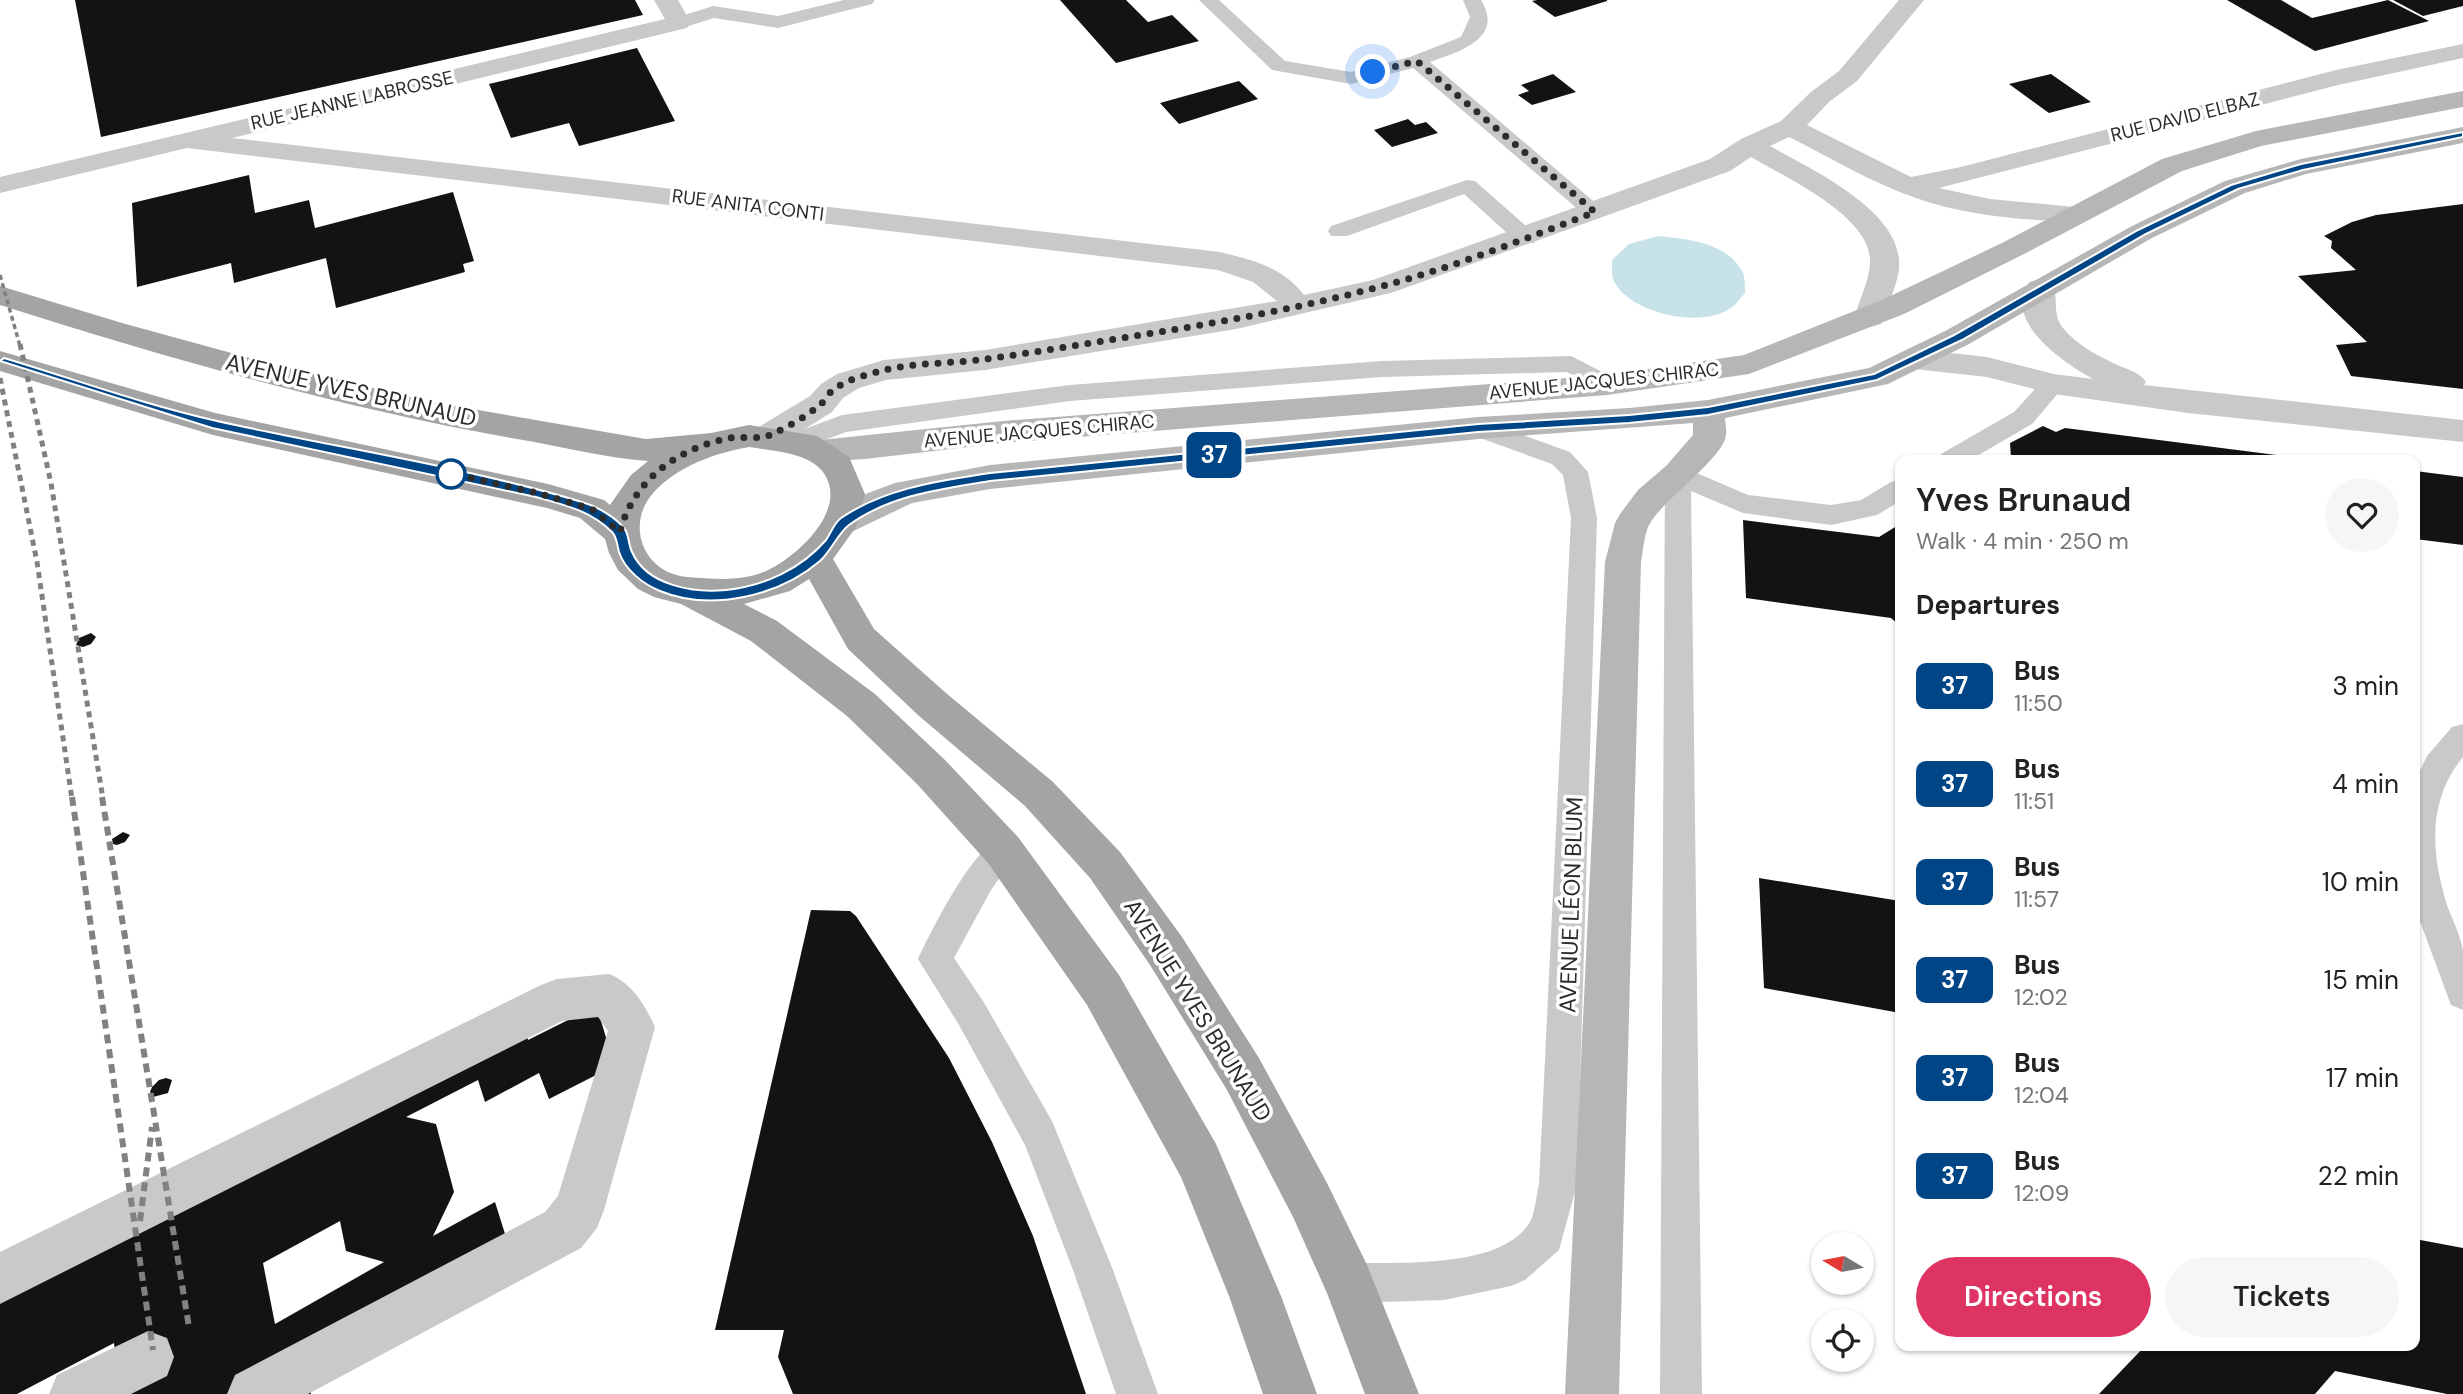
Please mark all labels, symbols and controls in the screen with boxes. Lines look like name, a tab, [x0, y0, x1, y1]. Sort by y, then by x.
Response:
your location	[1355, 54, 1390, 89]
street label: RUE JEANNE LABROSSE	[248, 65, 456, 135]
street label: RUE DAVID ELBAZ	[2108, 86, 2262, 148]
street label: RUE ANITA CONTI	[670, 183, 826, 227]
street label: AVENUE YVES BRUNAUD	[223, 347, 479, 433]
street label: AVENUE JACQUES CHIRAC	[1487, 356, 1721, 406]
street label: AVENUE JACQUES CHIRAC	[922, 408, 1156, 454]
line badge: 37	[1182, 432, 1246, 478]
text: 37	[1200, 439, 1228, 470]
unlabelled marker	[436, 459, 466, 489]
text: Yves Brunaud	[1916, 478, 2131, 521]
button: heart	[2325, 478, 2399, 552]
text: Walk · 4 min · 250 m	[1916, 526, 2129, 556]
text: Departures	[1916, 588, 2060, 622]
text: Bus	[2014, 654, 2060, 688]
text: 3 min	[2332, 669, 2399, 703]
text: 37	[1941, 670, 1968, 701]
text: 11:50	[2014, 688, 2063, 718]
text: Bus	[2014, 752, 2060, 786]
text: 4 min	[2332, 767, 2399, 801]
text: 37	[1941, 768, 1968, 799]
text: 11:51	[2014, 786, 2054, 816]
street label: AVENUE LÉON BLUM	[1552, 796, 1590, 1014]
text: Bus	[2014, 850, 2060, 884]
text: 10 min	[2322, 865, 2399, 899]
text: 37	[1941, 866, 1968, 897]
text: 11:57	[2014, 884, 2059, 914]
street label: AVENUE YVES BRUNAUD	[1117, 893, 1279, 1127]
text: Bus	[2014, 948, 2060, 982]
text: 15 min	[2324, 963, 2399, 997]
text: 37	[1941, 964, 1968, 995]
text: 12:02	[2014, 982, 2068, 1012]
text: Bus	[2014, 1046, 2060, 1080]
text: 17 min	[2326, 1061, 2399, 1095]
text: 37	[1941, 1062, 1968, 1093]
text: 12:04	[2014, 1080, 2069, 1110]
text: Bus	[2014, 1144, 2060, 1178]
text: 22 min	[2318, 1159, 2399, 1193]
text: 37	[1941, 1160, 1968, 1191]
text: 12:09	[2014, 1178, 2069, 1208]
north arrow	[1811, 1232, 1874, 1295]
map controls	[1811, 1232, 1874, 1372]
button: Directions	[1916, 1257, 2151, 1337]
button: Tickets	[2165, 1257, 2399, 1337]
button: locate	[1811, 1309, 1874, 1372]

